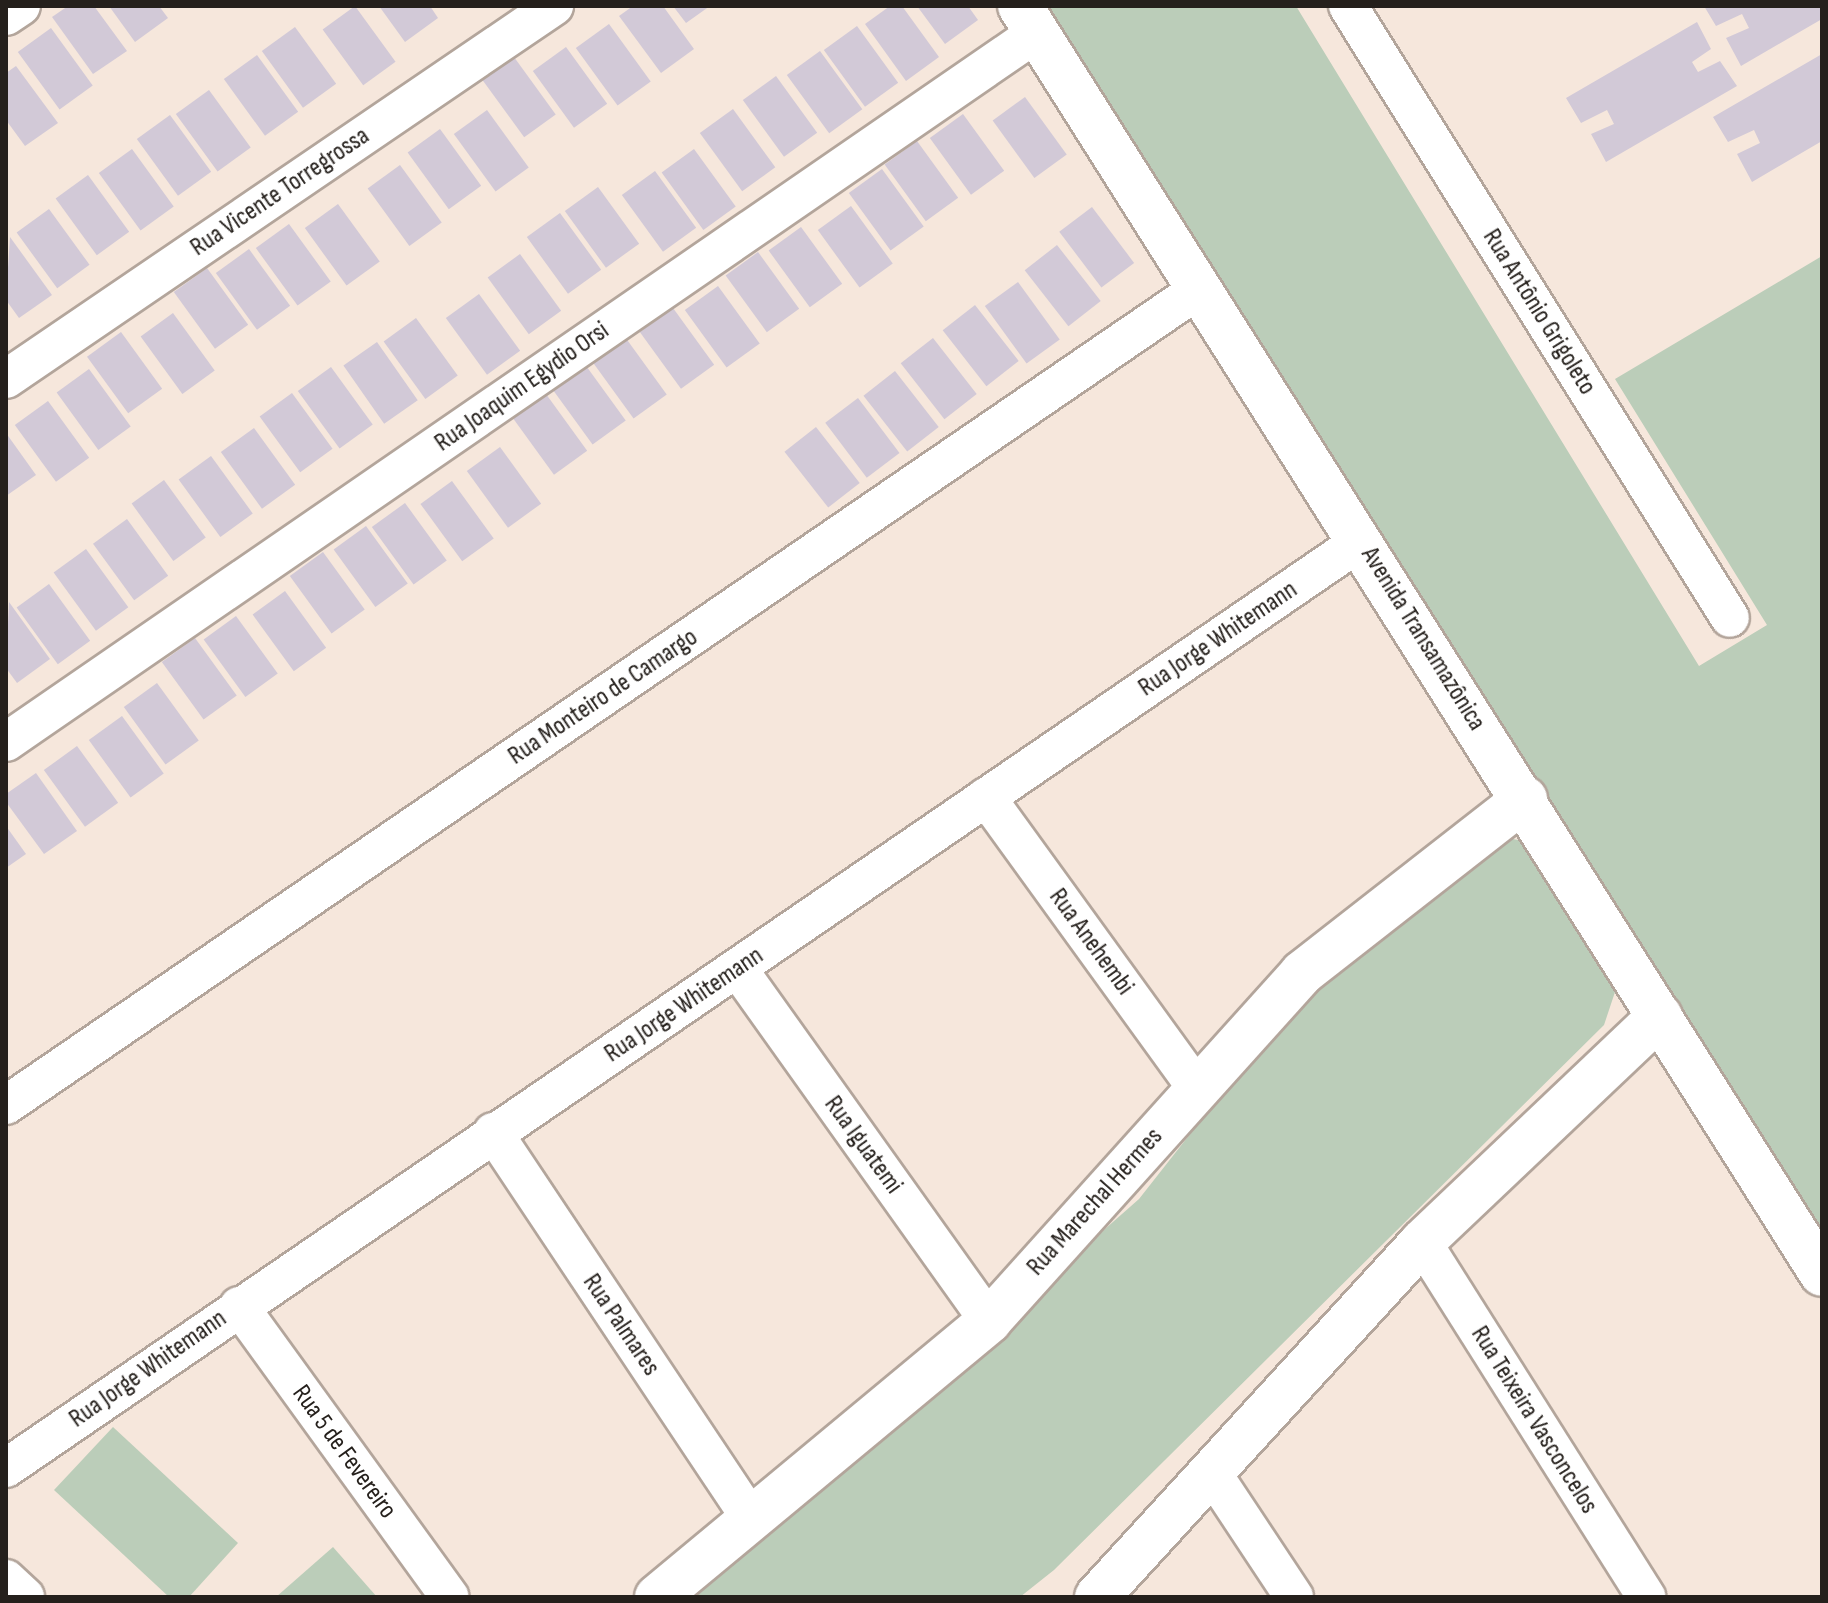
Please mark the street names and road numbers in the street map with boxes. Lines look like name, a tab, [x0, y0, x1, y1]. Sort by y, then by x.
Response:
street label: Rua Vicente Torregrossa	[185, 121, 375, 263]
street label: Rua Antônio Grigoleto	[1476, 223, 1602, 401]
street label: Rua Joaquim Egydio Orsi	[429, 315, 615, 459]
street label: Avenida Transamazônica	[1354, 541, 1492, 737]
street label: Rua Jorge Whitemann	[1133, 574, 1303, 704]
street label: Rua Monteiro de Camargo	[502, 622, 704, 772]
street label: Rua Anehembi	[1042, 883, 1140, 1001]
street label: Rua Jorge Whitemann	[599, 940, 769, 1070]
street label: Rua Iguatemi	[817, 1090, 909, 1200]
street label: Rua Marechal Hermes	[1020, 1122, 1170, 1282]
street label: Rua Palmares	[576, 1268, 666, 1382]
street label: Rua Jorge Whitemann	[63, 1303, 233, 1435]
street label: Rua Teixeira Vasconcelos	[1464, 1321, 1604, 1519]
street label: Rua 5 de Fevereiro	[285, 1379, 403, 1525]

